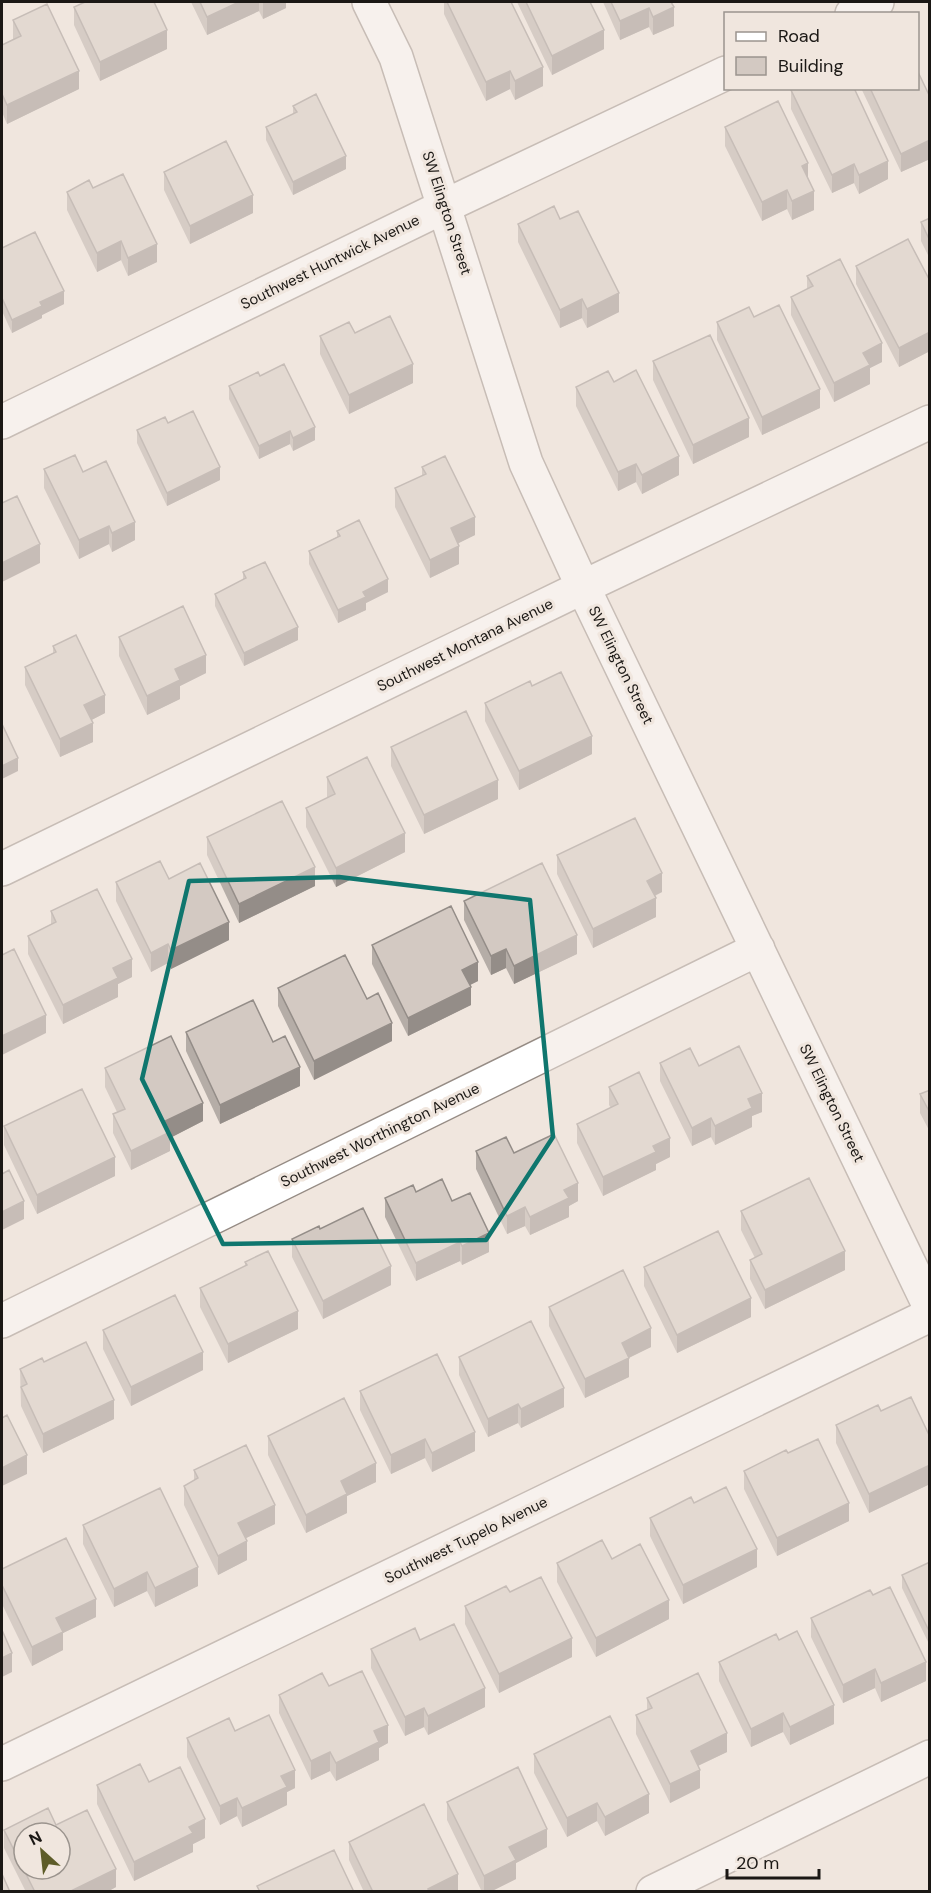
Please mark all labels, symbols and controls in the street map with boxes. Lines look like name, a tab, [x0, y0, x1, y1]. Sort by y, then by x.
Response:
legend	[724, 12, 919, 90]
text: Road	[778, 24, 820, 48]
text: Building	[778, 54, 843, 78]
street label: SW Elington Street	[418, 149, 476, 278]
street label: Southwest Huntwick Avenue	[237, 210, 423, 314]
street label: Southwest Montana Avenue	[374, 594, 556, 696]
street label: SW Elington Street	[584, 603, 658, 727]
street label: SW Elington Street	[795, 1041, 869, 1165]
street label: Southwest Worthington Avenue	[277, 1078, 483, 1192]
street label: Southwest Tupelo Avenue	[381, 1492, 551, 1588]
north arrow	[12, 1821, 72, 1881]
text: N	[25, 1826, 45, 1850]
scale bar	[727, 1842, 818, 1880]
text: 20 m	[736, 1851, 779, 1875]

